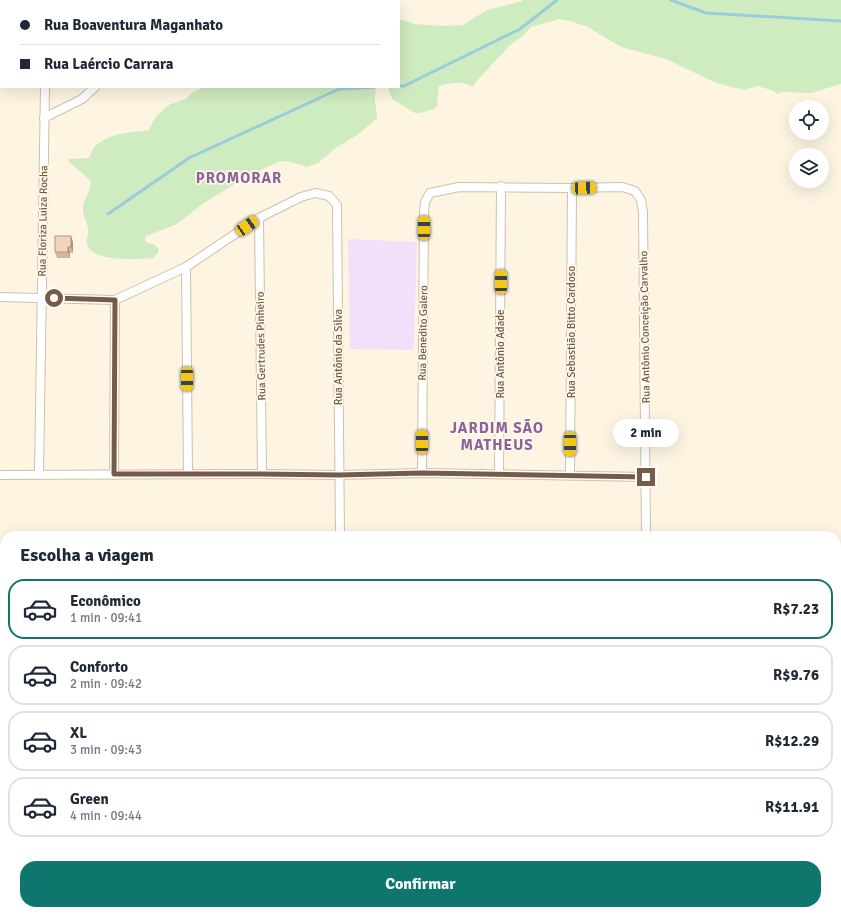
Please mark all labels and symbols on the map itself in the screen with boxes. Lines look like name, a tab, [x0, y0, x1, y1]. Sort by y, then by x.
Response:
street label: Rua Floriza Luiza Rocha	[36, 165, 50, 277]
district label: PROMORAR	[196, 169, 282, 187]
car	[572, 182, 596, 194]
car	[234, 214, 260, 238]
car	[418, 216, 430, 240]
street label: Rua Antônio Conceição Carvalho	[637, 250, 653, 403]
street label: Rua Sebastião Bitto Cardoso	[565, 266, 578, 398]
car	[495, 270, 507, 294]
street label: Rua Benedito Galero	[416, 285, 430, 381]
route start	[45, 289, 63, 307]
street label: Rua Gertrudes Pinheiro	[254, 291, 268, 401]
street label: Rua Antônio da Silva	[332, 308, 345, 405]
street label: Rua Antônio Adade	[494, 309, 507, 399]
car	[181, 367, 193, 391]
district label: JARDIM SÃO MATHEUS	[450, 419, 544, 454]
callout: 2 min	[613, 419, 679, 447]
car	[416, 430, 428, 454]
car	[564, 432, 576, 456]
route end	[637, 468, 655, 486]

